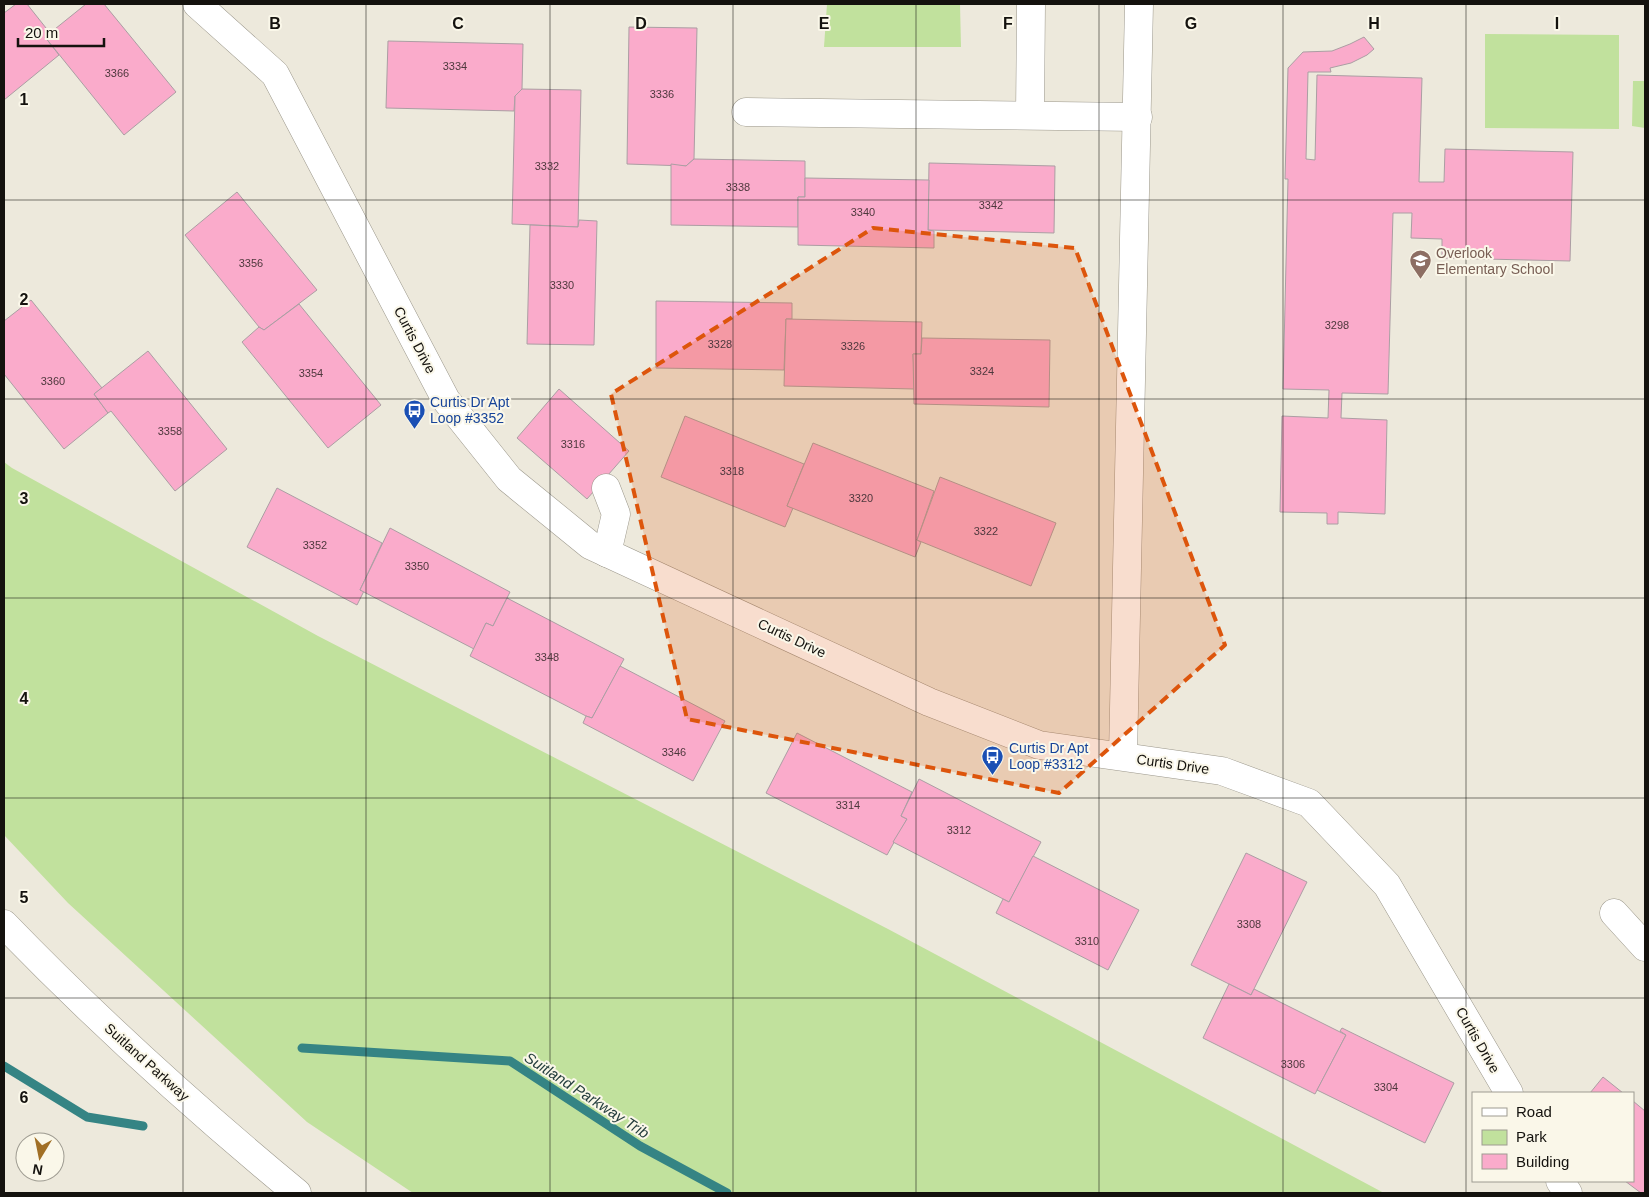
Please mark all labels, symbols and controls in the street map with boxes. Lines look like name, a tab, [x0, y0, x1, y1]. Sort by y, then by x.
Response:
scale bar	[18, 15, 104, 47]
text: B	[269, 15, 281, 32]
text: C	[452, 15, 464, 32]
text: D	[635, 15, 647, 32]
text: E	[819, 15, 830, 32]
text: F	[1003, 15, 1013, 32]
text: G	[1185, 15, 1197, 32]
text: H	[1368, 15, 1380, 32]
text: I	[1555, 15, 1559, 32]
text: 20 m	[25, 24, 58, 41]
house number: 3334	[443, 60, 467, 72]
house number: 3366	[105, 67, 129, 79]
house number: 3336	[650, 88, 674, 100]
text: 1	[20, 91, 29, 108]
house number: 3332	[535, 160, 559, 172]
house number: 3338	[726, 181, 750, 193]
house number: 3342	[979, 199, 1003, 211]
house number: 3340	[851, 206, 875, 218]
place label: Overlook Elementary School	[1436, 245, 1554, 277]
school or university icon: Overlook Elementary School	[1408, 249, 1432, 280]
house number: 3356	[239, 257, 263, 269]
house number: 3330	[550, 279, 574, 291]
text: 2	[20, 291, 29, 308]
street label: Curtis Drive	[391, 304, 439, 376]
house number: 3298	[1325, 319, 1349, 331]
house number: 3328	[708, 338, 732, 350]
house number: 3326	[841, 340, 865, 352]
house number: 3324	[970, 365, 994, 377]
house number: 3354	[299, 367, 323, 379]
house number: 3360	[41, 375, 65, 387]
place label: Curtis Dr Apt Loop #3352	[430, 394, 509, 426]
bus stop icon: Curtis Dr Apt Loop #3352	[402, 398, 426, 429]
house number: 3358	[158, 425, 182, 437]
house number: 3316	[561, 438, 585, 450]
house number: 3318	[720, 465, 744, 477]
text: 3	[20, 490, 29, 507]
house number: 3320	[849, 492, 873, 504]
house number: 3322	[974, 525, 998, 537]
house number: 3352	[303, 539, 327, 551]
house number: 3350	[405, 560, 429, 572]
street label: Curtis Drive	[755, 615, 829, 661]
house number: 3348	[535, 651, 559, 663]
text: 4	[20, 690, 29, 707]
place label: Curtis Dr Apt Loop #3312	[1009, 740, 1088, 772]
bus stop icon: Curtis Dr Apt Loop #3312	[981, 744, 1005, 775]
house number: 3346	[662, 746, 686, 758]
street label: Curtis Drive	[1136, 751, 1211, 777]
house number: 3314	[836, 799, 860, 811]
house number: 3312	[947, 824, 971, 836]
text: 5	[20, 889, 29, 906]
house number: 3308	[1237, 918, 1261, 930]
house number: 3310	[1075, 935, 1099, 947]
street label: Curtis Drive	[1453, 1004, 1503, 1076]
street label: Suitland Parkway	[101, 1020, 193, 1104]
water label: Suitland Parkway Trib	[522, 1048, 652, 1142]
house number: 3306	[1281, 1058, 1305, 1070]
house number: 3304	[1374, 1081, 1398, 1093]
text: 6	[20, 1089, 29, 1106]
legend	[1472, 1092, 1634, 1182]
text: Road	[1516, 1103, 1552, 1120]
text: Park	[1516, 1128, 1547, 1145]
north arrow	[15, 1132, 65, 1182]
text: Building	[1516, 1153, 1569, 1170]
text: N	[31, 1161, 44, 1179]

